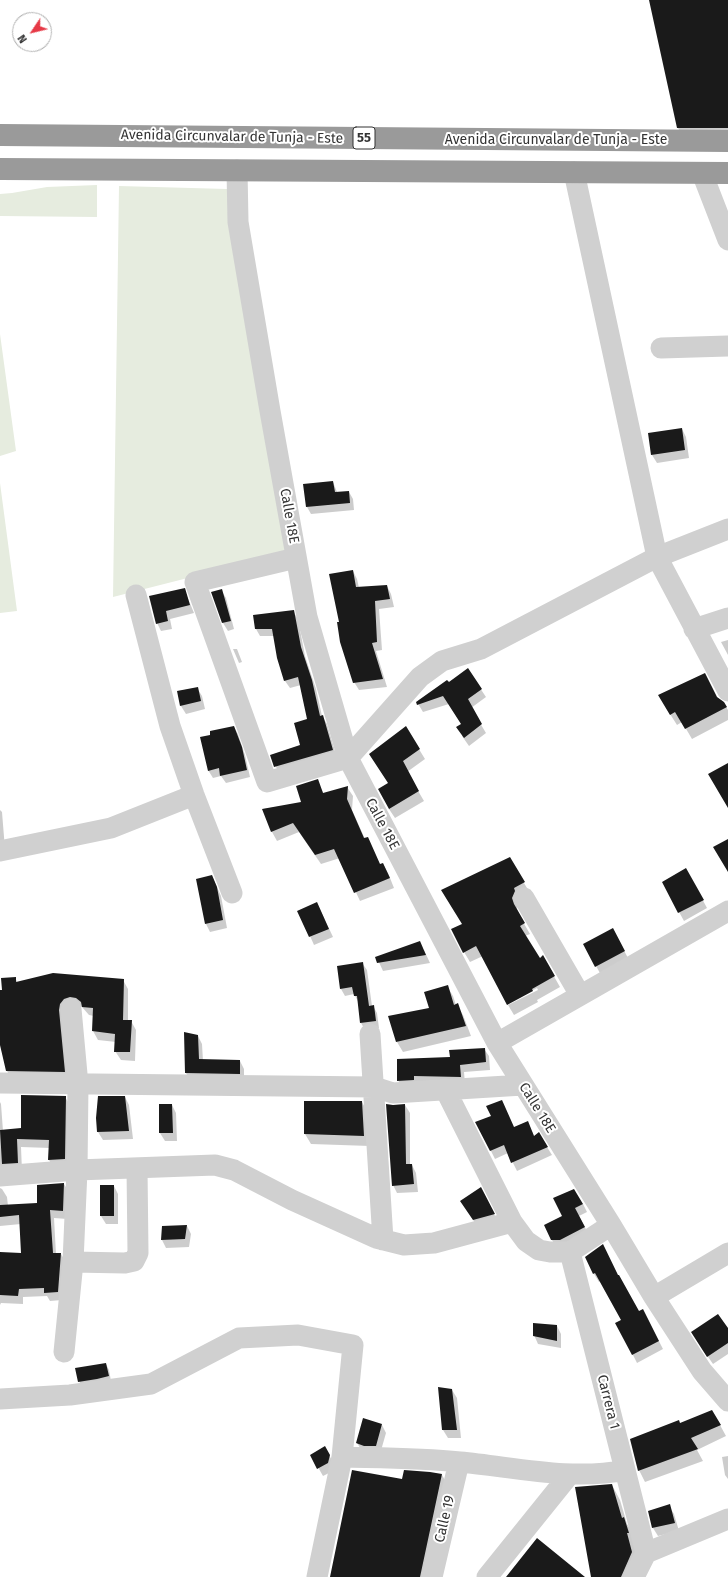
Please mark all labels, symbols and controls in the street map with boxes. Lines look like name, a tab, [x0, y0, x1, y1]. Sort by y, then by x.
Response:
north arrow	[12, 12, 52, 52]
text: N	[15, 32, 30, 45]
street label: Avenida Circunvalar de Tunja - Este	[121, 127, 343, 147]
road number: 55	[353, 127, 375, 149]
street label: Avenida Circunvalar de Tunja - Este	[445, 132, 667, 148]
street label: Calle 18E	[276, 487, 302, 545]
street label: Calle 18E	[361, 795, 403, 853]
street label: Calle 18E	[515, 1080, 559, 1136]
street label: Carrera 1	[593, 1373, 623, 1431]
street label: Calle 19	[431, 1494, 459, 1544]

